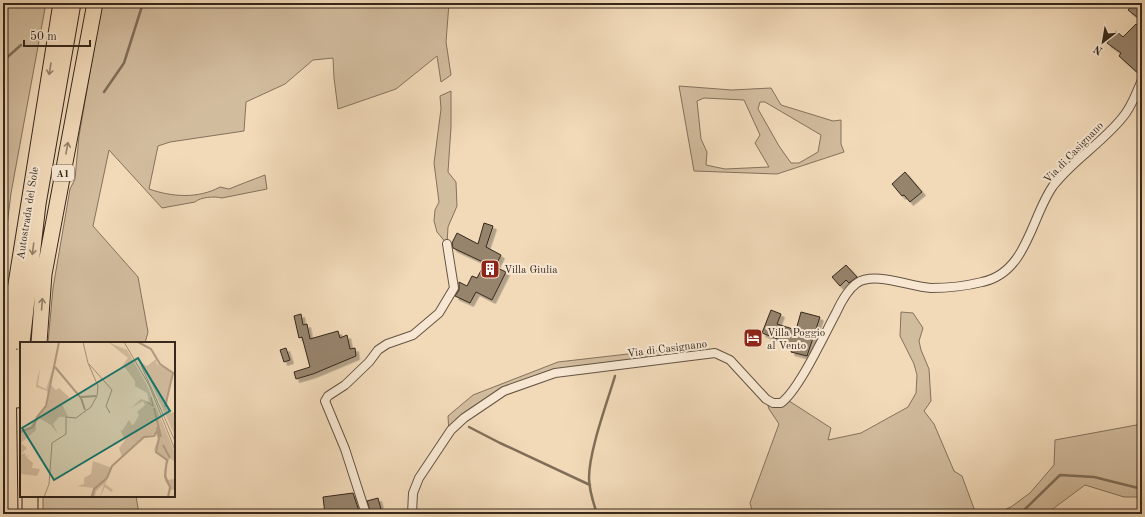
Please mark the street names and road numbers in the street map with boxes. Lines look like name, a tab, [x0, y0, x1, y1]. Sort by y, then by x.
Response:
street label: Via di Casignano	[1042, 120, 1106, 186]
road number: A1	[52, 165, 74, 181]
street label: Autostrada del Sole	[16, 166, 41, 260]
street label: Via di Casignano	[627, 339, 708, 360]

